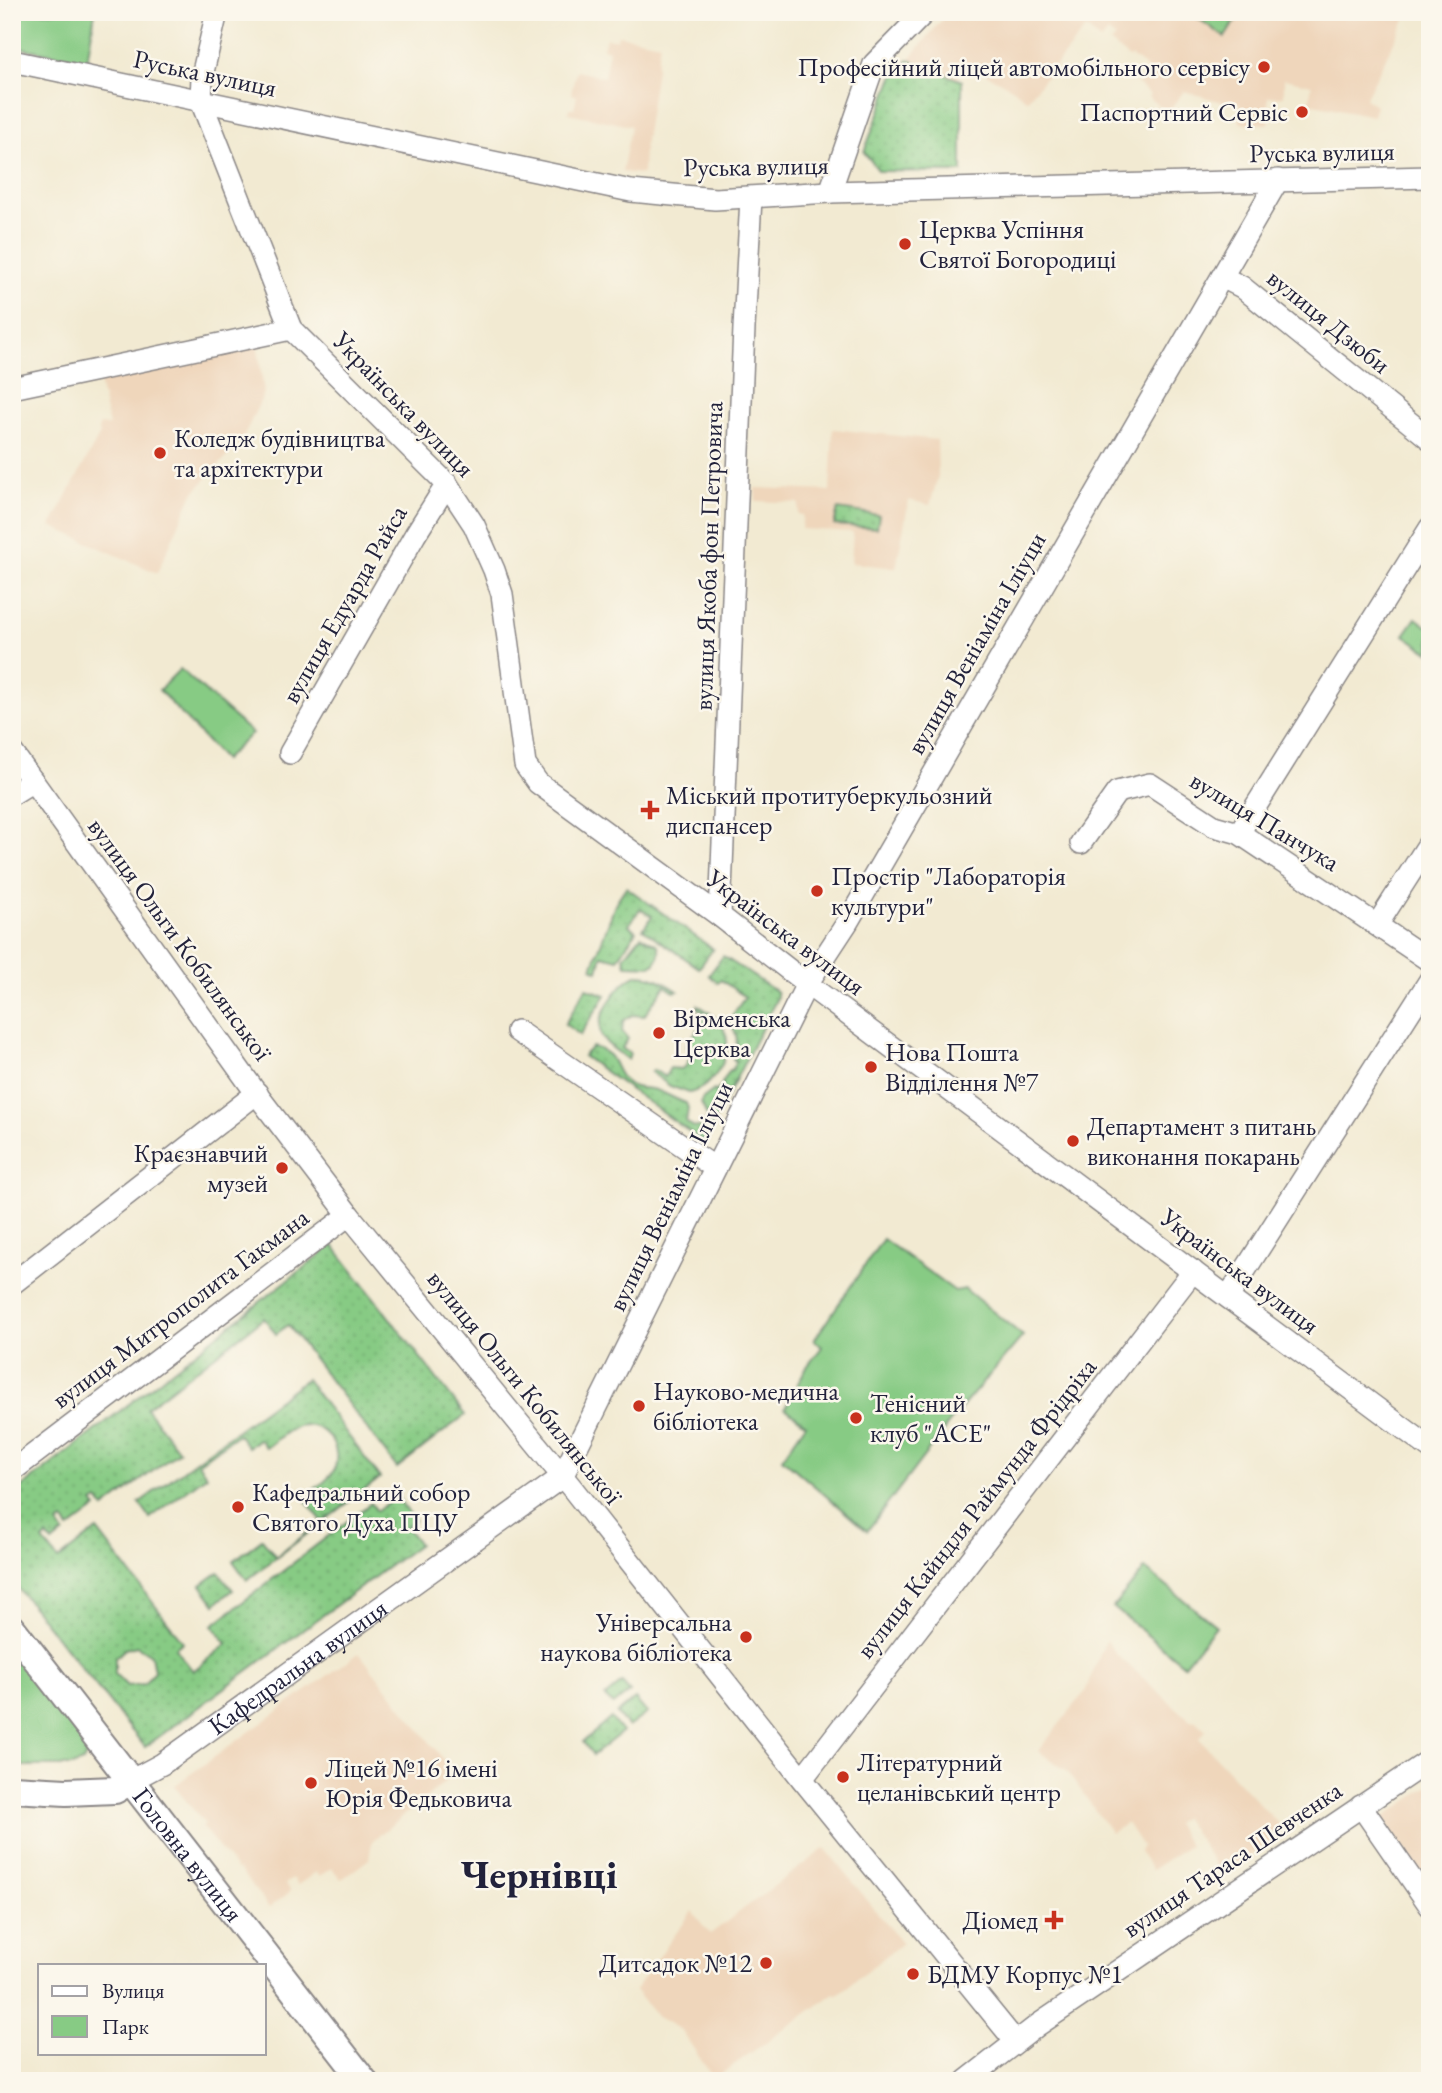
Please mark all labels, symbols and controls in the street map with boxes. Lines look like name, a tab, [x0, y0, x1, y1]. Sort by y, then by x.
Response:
street label: Руська вулиця	[130, 41, 280, 105]
place label: Професійний ліцей автомобільного сервісу	[798, 50, 1251, 84]
marker: Професійний ліцей автомобільного сервісу	[1256, 59, 1272, 75]
place label: Паспортний Сервіс	[1080, 95, 1288, 129]
marker: Паспортний Сервіс	[1294, 104, 1310, 120]
street label: Руська вулиця	[1249, 134, 1395, 170]
street label: Руська вулиця	[683, 148, 829, 184]
place label: Церква Успіння Святої Богородиці	[919, 212, 1116, 276]
marker: Церква Успіння Святої Богородиці	[897, 236, 913, 252]
street label: вулиця Дзюби	[1260, 261, 1398, 381]
street label: Українська вулиця	[325, 323, 482, 484]
street label: вулиця Якоба фон Петровича	[686, 400, 730, 711]
place label: Коледж будівництва та архітектури	[174, 421, 386, 485]
marker: Коледж будівництва та архітектури	[152, 445, 168, 461]
street label: вулиця Едуарда Райса	[273, 498, 415, 709]
street label: вулиця Веніаміна Іліуци	[898, 525, 1054, 760]
street label: вулиця Панчука	[1184, 763, 1347, 879]
place label: Міський протитуберкульозний диспансер	[666, 778, 993, 842]
marker: Міський протитуберкульозний диспансер	[640, 800, 660, 820]
street label: вулиця Ольги Кобилянської	[80, 811, 280, 1068]
place label: Простір "Лабораторія культури"	[831, 859, 1066, 923]
street label: Українська вулиця	[699, 861, 872, 1003]
marker: Простір "Лабораторія культури"	[809, 883, 825, 899]
place label: Вірменська Церква	[673, 1001, 791, 1065]
marker: Вірменська Церква	[651, 1025, 667, 1041]
place label: Нова Пошта Відділення №7	[885, 1035, 1039, 1099]
marker: Нова Пошта Відділення №7	[863, 1059, 879, 1075]
street label: вулиця Веніаміна Іліуци	[600, 1075, 741, 1316]
place label: Департамент з питань виконання покарань	[1087, 1109, 1316, 1173]
marker: Департамент з питань виконання покарань	[1065, 1133, 1081, 1149]
place label: Краєзнавчий музей	[133, 1136, 268, 1200]
marker: Краєзнавчий музей	[274, 1160, 290, 1176]
street label: вулиця Митрополита Гакмана	[45, 1200, 316, 1416]
street label: Українська вулиця	[1153, 1200, 1326, 1342]
street label: вулиця Ольги Кобилянської	[420, 1263, 631, 1512]
street label: вулиця Кайндля Раймунда Фрідріха	[848, 1350, 1104, 1665]
place label: Науково-медична бібліотека	[653, 1374, 840, 1438]
place label: Тенісний клуб "ACE"	[870, 1386, 991, 1450]
marker: Науково-медична бібліотека	[631, 1398, 647, 1414]
marker: Тенісний клуб "ACE"	[848, 1410, 864, 1426]
place label: Кафедральний собор Святого Духа ПЦУ	[252, 1475, 471, 1539]
marker: Кафедральний собор Святого Духа ПЦУ	[230, 1499, 246, 1515]
street label: Кафедральна вулиця	[201, 1591, 394, 1742]
place label: Універсальна наукова бібліотека	[540, 1605, 733, 1669]
marker: Універсальна наукова бібліотека	[738, 1629, 754, 1645]
place label: Літературний целанівський центр	[857, 1745, 1061, 1809]
place label: Ліцей №16 імені Юрія Федьковича	[325, 1751, 513, 1815]
marker: Літературний целанівський центр	[835, 1769, 851, 1785]
street label: вулиця Тараса Шевченка	[1116, 1773, 1349, 1945]
marker: Ліцей №16 імені Юрія Федьковича	[303, 1775, 319, 1791]
street label: Головна вулиця	[125, 1780, 251, 1929]
district label: Чернівці	[460, 1848, 618, 1900]
place label: Діомед	[962, 1903, 1038, 1937]
marker: Діомед	[1044, 1910, 1064, 1930]
place label: Дитсадок №12	[599, 1946, 753, 1980]
marker: Дитсадок №12	[758, 1955, 774, 1971]
place label: БДМУ Корпус №1	[927, 1957, 1123, 1991]
legend	[38, 1964, 266, 2054]
marker: БДМУ Корпус №1	[905, 1966, 921, 1982]
text: Вулиця	[102, 1977, 164, 2004]
text: Парк	[102, 2013, 149, 2040]

